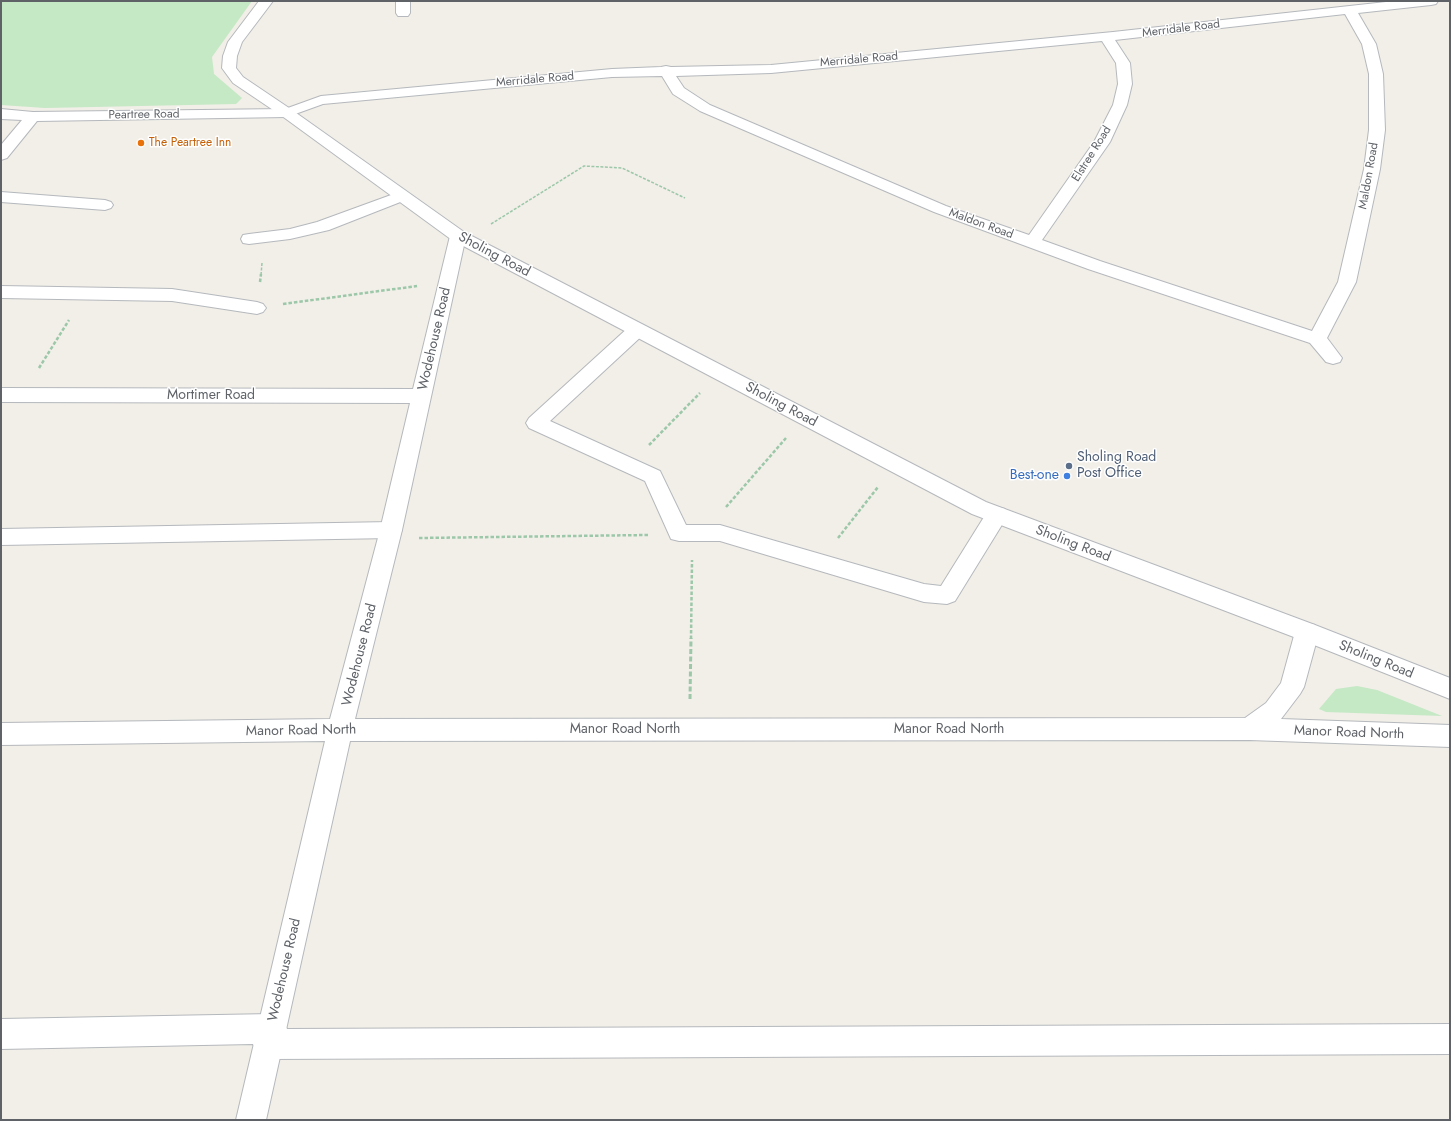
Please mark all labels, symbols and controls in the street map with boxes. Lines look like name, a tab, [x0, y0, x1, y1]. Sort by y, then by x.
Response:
street label: Merridale Road	[1141, 17, 1221, 41]
street label: Merridale Road	[819, 49, 899, 71]
street label: Merridale Road	[495, 69, 575, 91]
street label: Peartree Road	[108, 107, 180, 123]
street label: Elstree Road	[1069, 124, 1115, 184]
place label: The Peartree Inn	[149, 136, 231, 150]
marker: The Peartree Inn	[136, 138, 146, 148]
street label: Maldon Road	[1356, 142, 1382, 210]
street label: Maldon Road	[947, 206, 1015, 242]
street label: Sholing Road	[455, 229, 533, 281]
street label: Wodehouse Road	[415, 286, 455, 392]
street label: Sholing Road	[742, 379, 820, 431]
street label: Mortimer Road	[167, 388, 255, 404]
place label: Sholing Road Post Office	[1077, 450, 1156, 482]
marker: Sholing Road Post Office	[1064, 461, 1074, 471]
place label: Best-one	[1010, 468, 1059, 484]
marker: Best-one	[1062, 471, 1072, 481]
street label: Sholing Road	[1033, 522, 1113, 566]
street label: Wodehouse Road	[339, 602, 381, 708]
street label: Sholing Road	[1336, 637, 1416, 683]
street label: Manor Road North	[246, 722, 356, 740]
street label: Manor Road North	[570, 722, 680, 738]
street label: Manor Road North	[894, 722, 1004, 738]
street label: Manor Road North	[1294, 723, 1404, 743]
street label: Wodehouse Road	[265, 917, 305, 1023]

